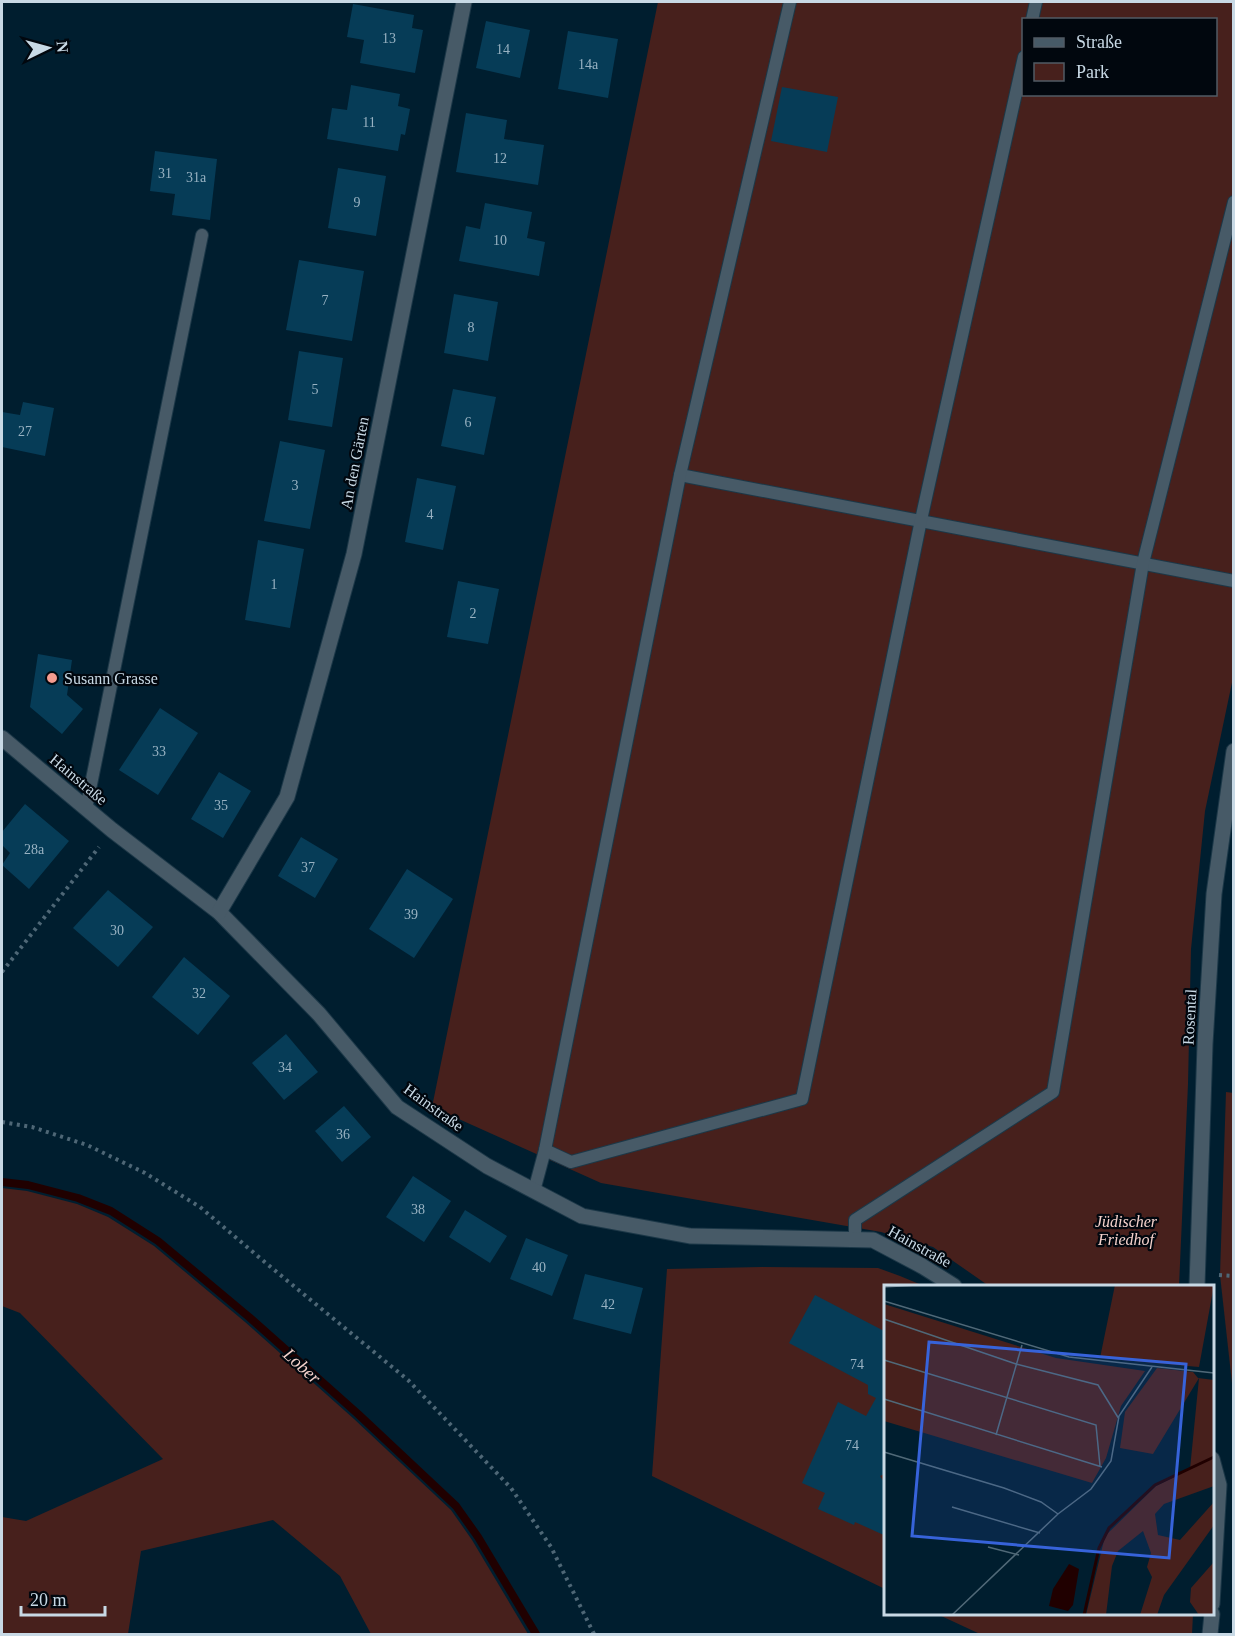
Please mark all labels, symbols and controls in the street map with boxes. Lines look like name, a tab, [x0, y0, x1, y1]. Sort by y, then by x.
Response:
north arrow	[18, 18, 78, 78]
legend	[1022, 18, 1217, 96]
house number: 13	[382, 31, 396, 46]
text: Straße	[1076, 32, 1122, 52]
text: N	[53, 40, 71, 54]
house number: 14	[496, 42, 510, 57]
house number: 14a	[578, 57, 599, 72]
text: Park	[1076, 62, 1109, 82]
house number: 11	[362, 115, 376, 130]
house number: 12	[493, 151, 507, 166]
house number: 31	[158, 166, 172, 181]
house number: 31a	[186, 170, 207, 185]
house number: 9	[354, 195, 361, 210]
house number: 10	[493, 233, 507, 248]
house number: 7	[322, 293, 329, 308]
house number: 8	[468, 320, 475, 335]
house number: 5	[312, 382, 319, 397]
street label: An den Gärten	[337, 415, 372, 511]
house number: 6	[465, 415, 472, 430]
house number: 27	[18, 424, 32, 439]
house number: 3	[292, 478, 299, 493]
house number: 4	[427, 507, 434, 522]
house number: 1	[271, 577, 278, 592]
house number: 2	[470, 606, 477, 621]
place label: Susann Grasse	[64, 670, 158, 687]
marker: Susann Grasse	[45, 671, 59, 685]
house number: 33	[152, 744, 166, 759]
street label: Hainstraße	[47, 751, 111, 808]
house number: 35	[214, 798, 228, 813]
house number: 28a	[24, 842, 45, 857]
house number: 37	[301, 860, 315, 875]
house number: 39	[404, 907, 418, 922]
house number: 30	[110, 923, 124, 938]
house number: 32	[192, 986, 206, 1001]
street label: Rosental	[1180, 988, 1199, 1045]
house number: 34	[278, 1060, 292, 1075]
street label: Hainstraße	[401, 1080, 467, 1135]
house number: 36	[336, 1127, 350, 1142]
house number: 38	[411, 1202, 425, 1217]
park label: Jüdischer Friedhof	[1095, 1213, 1158, 1249]
street label: Hainstraße	[885, 1222, 954, 1271]
house number: 40	[532, 1260, 546, 1275]
inset map	[884, 1285, 1214, 1615]
house number: 42	[601, 1297, 615, 1312]
water label: Lober	[279, 1344, 325, 1388]
house number: 74	[850, 1357, 864, 1372]
house number: 74	[845, 1438, 859, 1453]
scale bar	[21, 1579, 105, 1617]
text: 20 m	[30, 1590, 67, 1610]

